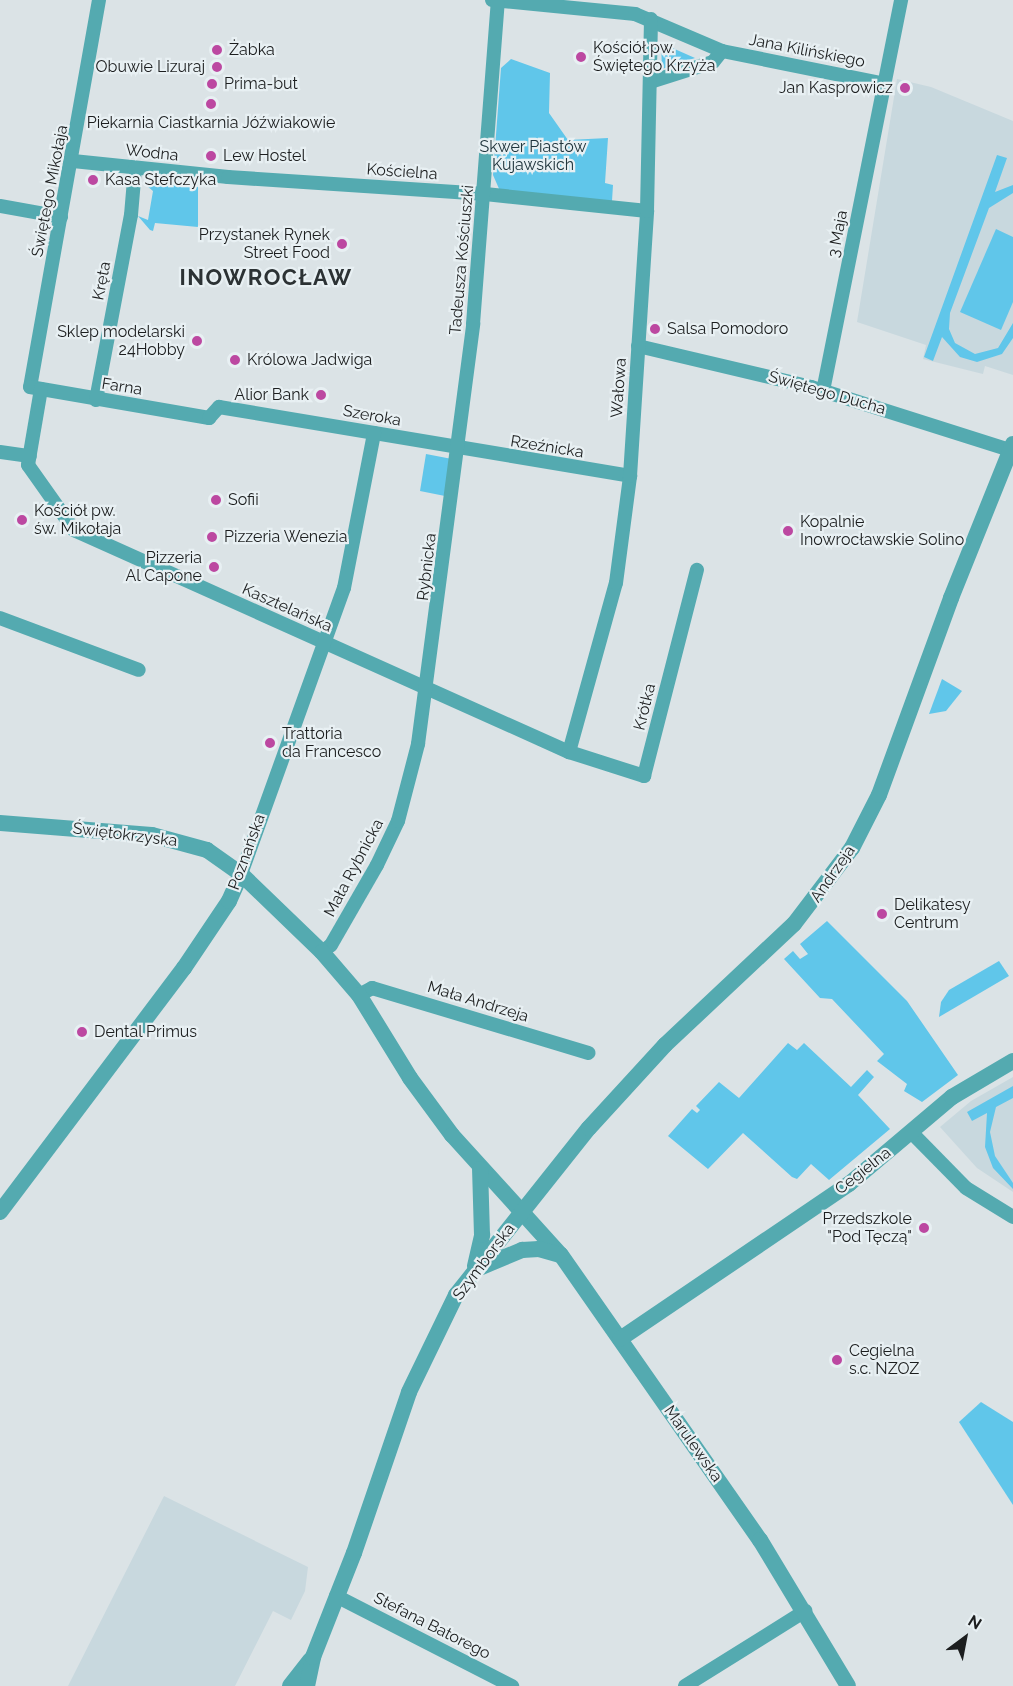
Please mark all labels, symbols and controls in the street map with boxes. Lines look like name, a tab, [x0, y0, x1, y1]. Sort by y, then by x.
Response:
street label: Jana Kilińskiego	[747, 30, 867, 72]
place label: Kościół pw. Świętego Krzyża	[593, 38, 715, 76]
place label: Żabka	[229, 40, 275, 60]
marker: Żabka	[210, 43, 224, 57]
marker: Kościół pw. Świętego Krzyża	[574, 50, 588, 64]
place label: Obuwie Lizuraj	[96, 57, 205, 77]
marker: Obuwie Lizuraj	[210, 60, 224, 74]
place label: Prima-but	[224, 74, 298, 94]
marker: Prima-but	[205, 77, 219, 91]
place label: Jan Kasprowicz	[779, 78, 893, 98]
marker: Jan Kasprowicz	[898, 81, 912, 95]
marker: Piekarnia Ciastkarnia Jóźwiakowie	[204, 97, 218, 111]
place label: Piekarnia Ciastkarnia Jóźwiakowie	[86, 113, 336, 133]
street label: Świętego Mikołaja	[28, 123, 72, 259]
park label: Skwer Piastów Kujawskich	[479, 137, 587, 175]
street label: Wodna	[125, 141, 179, 165]
place label: Lew Hostel	[223, 146, 306, 166]
marker: Lew Hostel	[204, 149, 218, 163]
street label: Kościelna	[366, 160, 438, 184]
place label: Kasa Stefczyka	[105, 170, 216, 190]
marker: Kasa Stefczyka	[86, 173, 100, 187]
street label: Tadeusza Kościuszki	[446, 184, 478, 336]
street label: 3 Maja	[824, 209, 852, 259]
place label: Przystanek Rynek Street Food	[199, 225, 330, 263]
marker: Przystanek Rynek Street Food	[335, 237, 349, 251]
street label: Kręta	[89, 260, 115, 302]
district label: INOWROCŁAW	[179, 265, 353, 291]
place label: Salsa Pomodoro	[667, 319, 788, 339]
place label: Sklep modelarski 24Hobby	[57, 322, 185, 360]
marker: Salsa Pomodoro	[648, 322, 662, 336]
marker: Sklep modelarski 24Hobby	[190, 334, 204, 348]
place label: Królowa Jadwiga	[247, 350, 373, 370]
marker: Królowa Jadwiga	[228, 353, 242, 367]
street label: Wałowa	[607, 357, 631, 419]
street label: Świętego Ducha	[766, 367, 888, 419]
street label: Farna	[100, 374, 144, 400]
place label: Alior Bank	[234, 385, 309, 405]
marker: Alior Bank	[314, 388, 328, 402]
street label: Szeroka	[341, 401, 403, 431]
street label: Rzeźnicka	[509, 432, 585, 462]
place label: Sofii	[228, 490, 259, 510]
marker: Sofii	[209, 493, 223, 507]
place label: Kościół pw. św. Mikołaja	[34, 501, 121, 539]
place label: Kopalnie Inowrocławskie Solino	[800, 512, 964, 550]
marker: Kościół pw. św. Mikołaja	[15, 513, 29, 527]
marker: Kopalnie Inowrocławskie Solino	[781, 524, 795, 538]
place label: Pizzeria Wenezia	[224, 527, 348, 547]
marker: Pizzeria Wenezia	[205, 530, 219, 544]
street label: Rybnicka	[413, 532, 441, 602]
place label: Pizzeria Al Capone	[125, 548, 202, 586]
marker: Pizzeria Al Capone	[207, 560, 221, 574]
street label: Kasztelańska	[239, 580, 335, 636]
street label: Krótka	[630, 682, 660, 732]
place label: Trattoria da Francesco	[282, 724, 381, 762]
marker: Trattoria da Francesco	[263, 736, 277, 750]
street label: Poznańska	[224, 811, 270, 893]
street label: Mała Rybnicka	[320, 816, 388, 920]
street label: Świętokrzyska	[72, 819, 178, 851]
street label: Andrzeja	[806, 842, 860, 906]
place label: Delikatesy Centrum	[894, 895, 971, 933]
marker: Delikatesy Centrum	[875, 907, 889, 921]
street label: Mała Andrzeja	[425, 977, 531, 1027]
place label: Dental Primus	[94, 1022, 198, 1042]
marker: Dental Primus	[75, 1025, 89, 1039]
street label: Cegielna	[831, 1143, 895, 1199]
place label: Przedszkole "Pod Tęczą"	[822, 1209, 912, 1247]
street label: Szymborska	[449, 1220, 519, 1304]
marker: Przedszkole "Pod Tęczą"	[917, 1221, 931, 1235]
place label: Cegielna s.c. NZOZ	[849, 1341, 919, 1379]
marker: Cegielna s.c. NZOZ	[830, 1353, 844, 1367]
street label: Marulewska	[660, 1402, 726, 1486]
street label: Stefana Batorego	[370, 1588, 494, 1664]
north arrow	[935, 1608, 995, 1668]
text: N	[965, 1611, 985, 1634]

